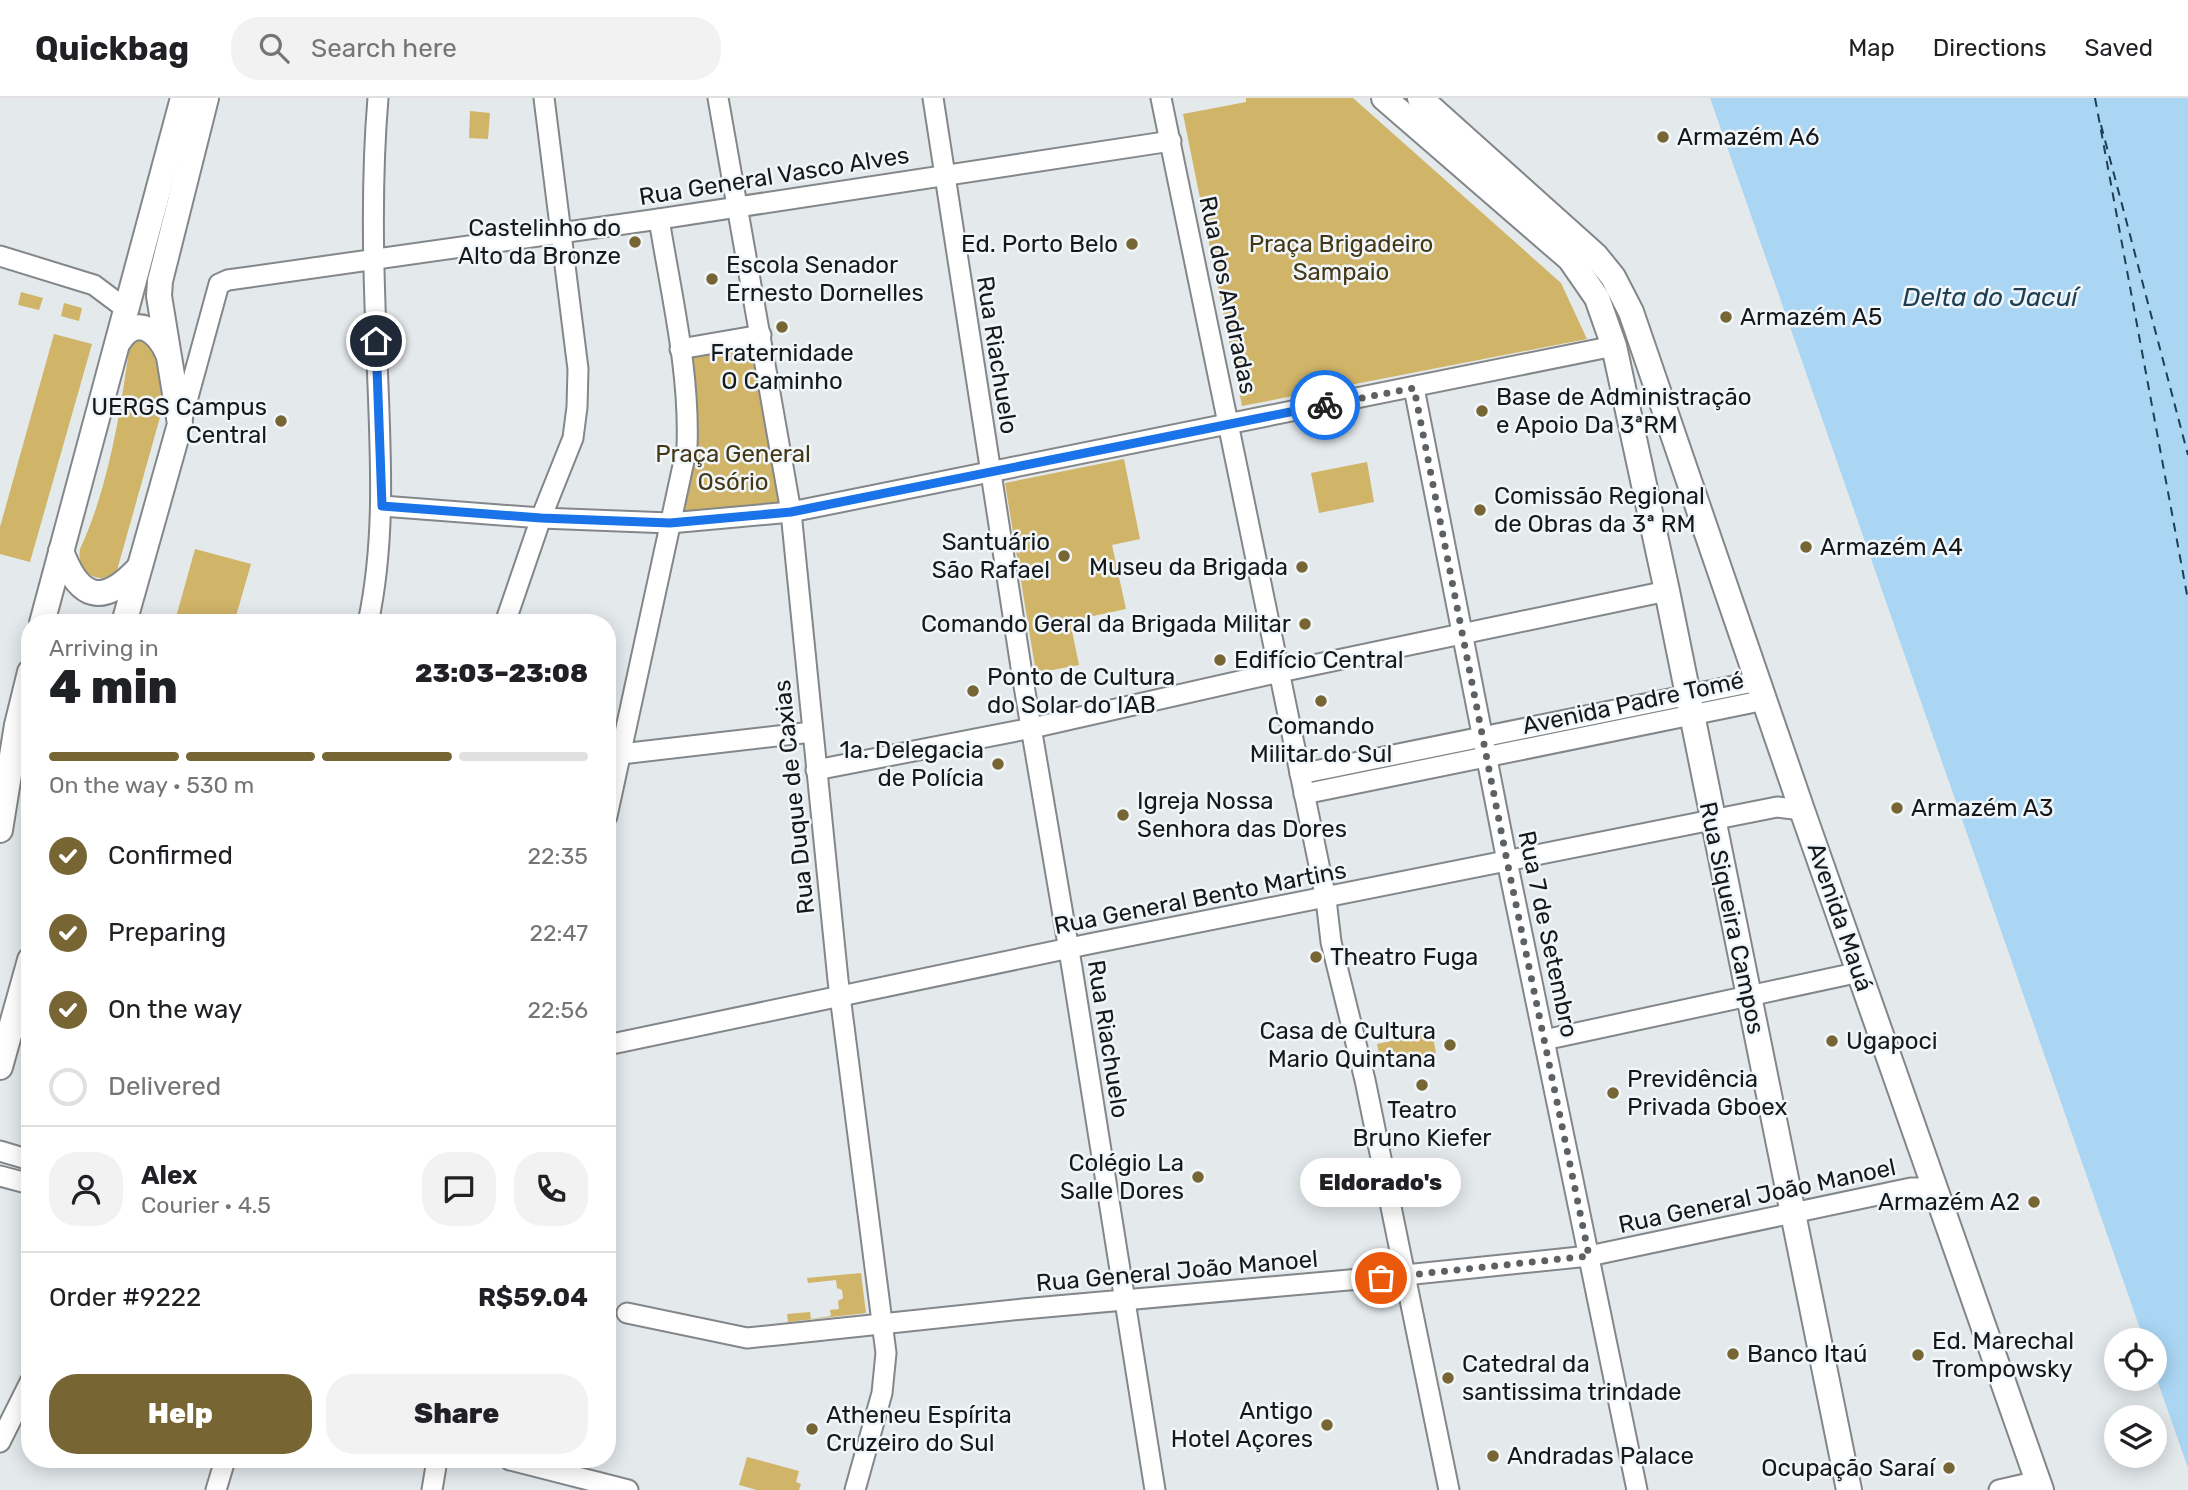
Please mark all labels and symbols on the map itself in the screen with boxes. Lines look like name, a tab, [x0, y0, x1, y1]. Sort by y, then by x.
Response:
place label: Armazém A6	[1677, 123, 1819, 151]
marker: Armazém A6	[1655, 129, 1671, 145]
street label: Rua General Vasco Alves	[637, 141, 911, 211]
street label: Rua dos Andradas	[1193, 193, 1263, 397]
place label: Castelinho do Alto da Bronze	[458, 214, 621, 270]
place label: Ed. Porto Belo	[961, 230, 1118, 258]
park label: Praça Brigadeiro Sampaio	[1249, 230, 1433, 286]
marker: Castelinho do Alto da Bronze	[627, 234, 643, 250]
marker: Ed. Porto Belo	[1124, 236, 1140, 252]
place label: Escola Senador Ernesto Dornelles	[726, 251, 924, 307]
marker: Escola Senador Ernesto Dornelles	[704, 271, 720, 287]
street label: Rua Riachuelo	[971, 274, 1023, 436]
water label: Delta do Jacuí	[1902, 282, 2081, 313]
place label: Armazém A5	[1740, 303, 1882, 331]
marker: Armazém A5	[1718, 309, 1734, 325]
pin	[346, 311, 406, 371]
marker: Fraternidade O Caminho	[774, 319, 790, 335]
place label: Fraternidade O Caminho	[710, 339, 854, 395]
courier	[1290, 370, 1360, 440]
place label: Base de Administração e Apoio Da 3ªRM	[1496, 383, 1752, 439]
place label: UERGS Campus Central	[91, 393, 267, 449]
marker: Base de Administração e Apoio Da 3ªRM	[1474, 403, 1490, 419]
marker: UERGS Campus Central	[273, 413, 289, 429]
park label: Praça General Osório	[655, 440, 811, 496]
place label: Comissão Regional de Obras da 3ª RM	[1494, 482, 1705, 538]
marker: Comissão Regional de Obras da 3ª RM	[1472, 502, 1488, 518]
place label: Santuário São Rafael	[932, 528, 1050, 584]
place label: Armazém A4	[1820, 533, 1963, 561]
marker: Armazém A4	[1798, 539, 1814, 555]
marker: Santuário São Rafael	[1056, 548, 1072, 564]
place label: Museu da Brigada	[1089, 553, 1288, 581]
marker: Museu da Brigada	[1294, 559, 1310, 575]
place label: Comando Geral da Brigada Militar	[921, 610, 1291, 638]
marker: Comando Geral da Brigada Militar	[1297, 616, 1313, 632]
place label: Edifício Central	[1234, 646, 1404, 674]
marker: Edifício Central	[1212, 652, 1228, 668]
place label: Ponto de Cultura do Solar do IAB	[987, 663, 1175, 719]
street label: Avenida Padre Tomé	[1520, 666, 1746, 740]
street label: Rua Duque de Caxias	[768, 678, 820, 916]
marker: Ponto de Cultura do Solar do IAB	[965, 683, 981, 699]
marker: Comando Militar do Sul	[1313, 693, 1329, 709]
place label: Comando Militar do Sul	[1250, 712, 1392, 768]
place label: 1a. Delegacia de Polícia	[839, 736, 984, 792]
marker: 1a. Delegacia de Polícia	[990, 756, 1006, 772]
place label: Igreja Nossa Senhora das Dores	[1137, 787, 1347, 843]
place label: Armazém A3	[1911, 794, 2053, 822]
street label: Rua Siqueira Campos	[1694, 799, 1770, 1037]
marker: Armazém A3	[1889, 800, 1905, 816]
marker: Igreja Nossa Senhora das Dores	[1115, 807, 1131, 823]
street label: Rua 7 de Setembro	[1512, 828, 1584, 1040]
street label: Avenida Mauá	[1801, 839, 1879, 995]
street label: Rua General Bento Martins	[1051, 856, 1349, 940]
place label: Theatro Fuga	[1330, 943, 1478, 971]
marker: Theatro Fuga	[1308, 949, 1324, 965]
street label: Rua Riachuelo	[1082, 958, 1134, 1120]
place label: Casa de Cultura Mario Quintana	[1260, 1017, 1436, 1073]
place label: Ugapoci	[1846, 1027, 1938, 1055]
marker: Ugapoci	[1824, 1033, 1840, 1049]
marker: Casa de Cultura Mario Quintana	[1442, 1037, 1458, 1053]
place label: Previdência Privada Gboex	[1627, 1065, 1787, 1121]
marker: Teatro Bruno Kiefer	[1414, 1077, 1430, 1093]
marker: Previdência Privada Gboex	[1605, 1085, 1621, 1101]
place label: Teatro Bruno Kiefer	[1353, 1096, 1491, 1152]
place label: Colégio La Salle Dores	[1060, 1149, 1184, 1205]
street label: Rua General João Manoel	[1616, 1153, 1898, 1239]
callout: Eldorado's	[1300, 1159, 1462, 1208]
marker: Colégio La Salle Dores	[1190, 1169, 1206, 1185]
place label: Armazém A2	[1878, 1188, 2020, 1216]
marker: Armazém A2	[2026, 1194, 2042, 1210]
street label: Rua General João Manoel	[1035, 1245, 1319, 1297]
pin	[1351, 1248, 1411, 1308]
place label: Ed. Marechal Trompowsky	[1932, 1327, 2074, 1383]
place label: Banco Itaú	[1747, 1340, 1867, 1368]
marker: Banco Itaú	[1725, 1346, 1741, 1362]
marker: Ed. Marechal Trompowsky	[1910, 1347, 1926, 1363]
place label: Catedral da santissima trindade	[1462, 1350, 1681, 1406]
marker: Catedral da santissima trindade	[1440, 1370, 1456, 1386]
place label: Antigo Hotel Açores	[1171, 1397, 1313, 1453]
place label: Atheneu Espírita Cruzeiro do Sul	[826, 1401, 1012, 1457]
marker: Antigo Hotel Açores	[1319, 1417, 1335, 1433]
marker: Atheneu Espírita Cruzeiro do Sul	[804, 1421, 820, 1437]
place label: Andradas Palace	[1507, 1442, 1694, 1470]
marker: Andradas Palace	[1485, 1448, 1501, 1464]
place label: Ocupação Saraí	[1761, 1454, 1936, 1482]
marker: Ocupação Saraí	[1941, 1460, 1957, 1476]

